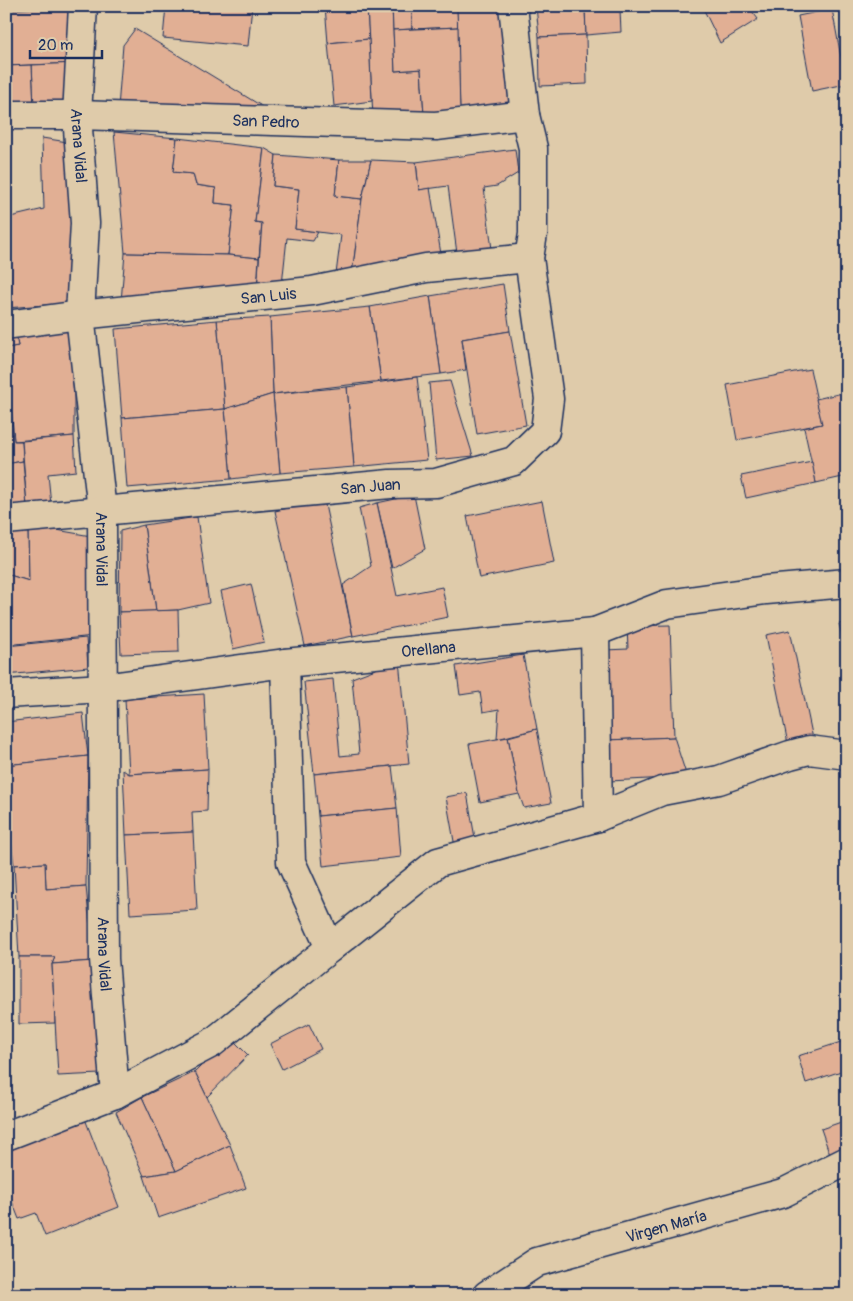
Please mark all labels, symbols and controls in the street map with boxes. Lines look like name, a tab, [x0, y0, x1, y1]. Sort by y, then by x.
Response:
scale bar	[30, 28, 102, 60]
text: 20 m	[38, 36, 73, 55]
street label: Arana Vidal	[66, 108, 91, 184]
street label: San Pedro	[232, 111, 300, 133]
street label: San Luis	[240, 284, 297, 309]
street label: San Juan	[339, 475, 401, 500]
street label: Arana Vidal	[91, 512, 111, 587]
street label: Orellana	[400, 637, 457, 662]
street label: Arana Vidal	[93, 917, 116, 992]
street label: Virgen María	[624, 1206, 709, 1248]

